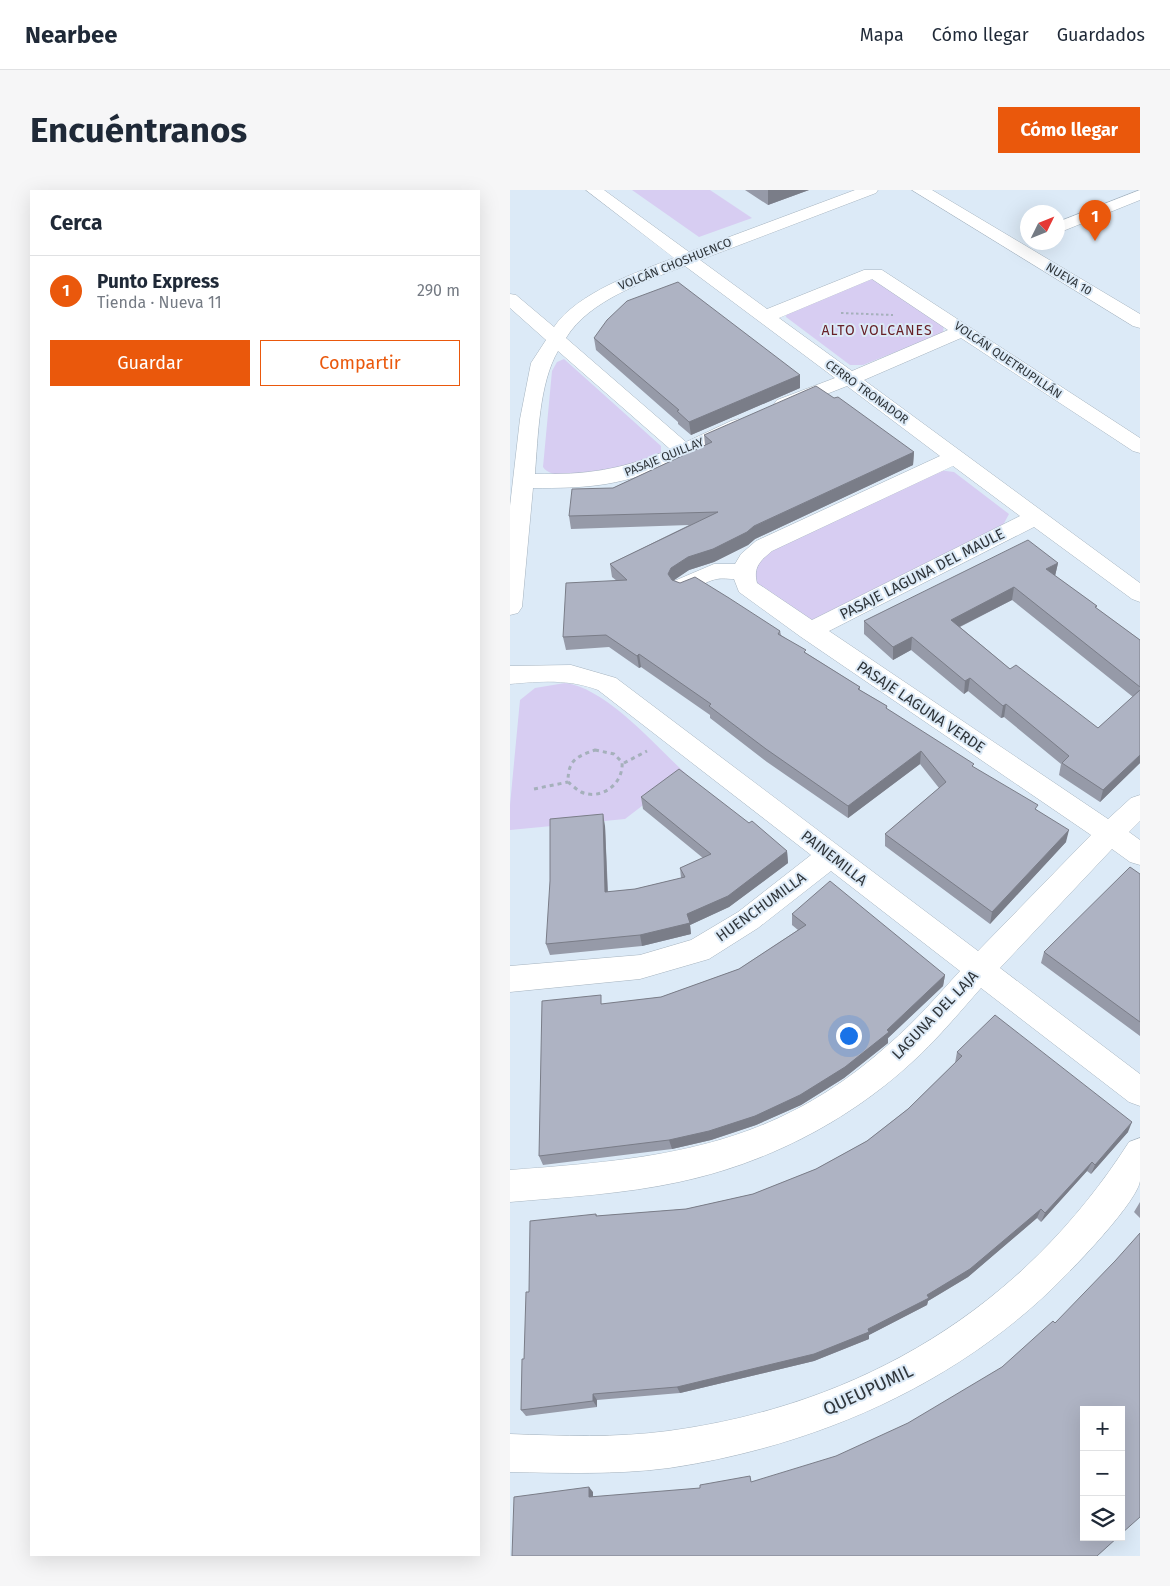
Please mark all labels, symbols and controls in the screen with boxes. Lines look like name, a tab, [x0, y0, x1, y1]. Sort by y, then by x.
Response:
text: Nearbee	[25, 21, 118, 49]
text: Mapa	[860, 24, 904, 46]
text: Cómo llegar	[932, 24, 1029, 46]
text: Guardados	[1057, 24, 1145, 46]
button: Cómo llegar	[998, 107, 1140, 153]
text: Encuéntranos	[30, 109, 247, 151]
pin: 1	[1079, 200, 1111, 241]
north arrow	[1020, 205, 1065, 250]
text: Cerca	[50, 210, 102, 236]
street label: VOLCÁN CHOSHUENCO	[616, 234, 734, 293]
street label: NUEVA 10	[1044, 260, 1095, 298]
text: Punto Express	[97, 270, 219, 293]
text: 1	[62, 281, 70, 300]
text: 290 m	[417, 281, 460, 300]
text: Tienda · Nueva 11	[97, 293, 222, 312]
street label: VOLCÁN QUETRUPILLÁN	[952, 318, 1065, 401]
district label: ALTO VOLCANES	[821, 322, 933, 339]
button: Guardar	[50, 340, 250, 386]
button: Compartir	[260, 340, 460, 386]
street label: CERRO TRONADOR	[823, 357, 911, 427]
street label: PASAJE QUILLAY	[622, 435, 706, 479]
street label: PASAJE LAGUNA DEL MAULE	[837, 525, 1007, 623]
street label: PASAJE LAGUNA VERDE	[853, 657, 989, 757]
street label: PAINEMILLA	[797, 827, 871, 890]
street label: HUENCHUMILLA	[713, 868, 810, 946]
street label: LAGUNA DEL LAJA	[888, 967, 982, 1063]
your location	[836, 1023, 862, 1049]
street label: QUEUPUMIL	[820, 1360, 916, 1420]
map controls	[1080, 1406, 1125, 1541]
button: +	[1080, 1406, 1125, 1451]
button: −	[1080, 1451, 1125, 1496]
button: layers	[1080, 1496, 1125, 1541]

